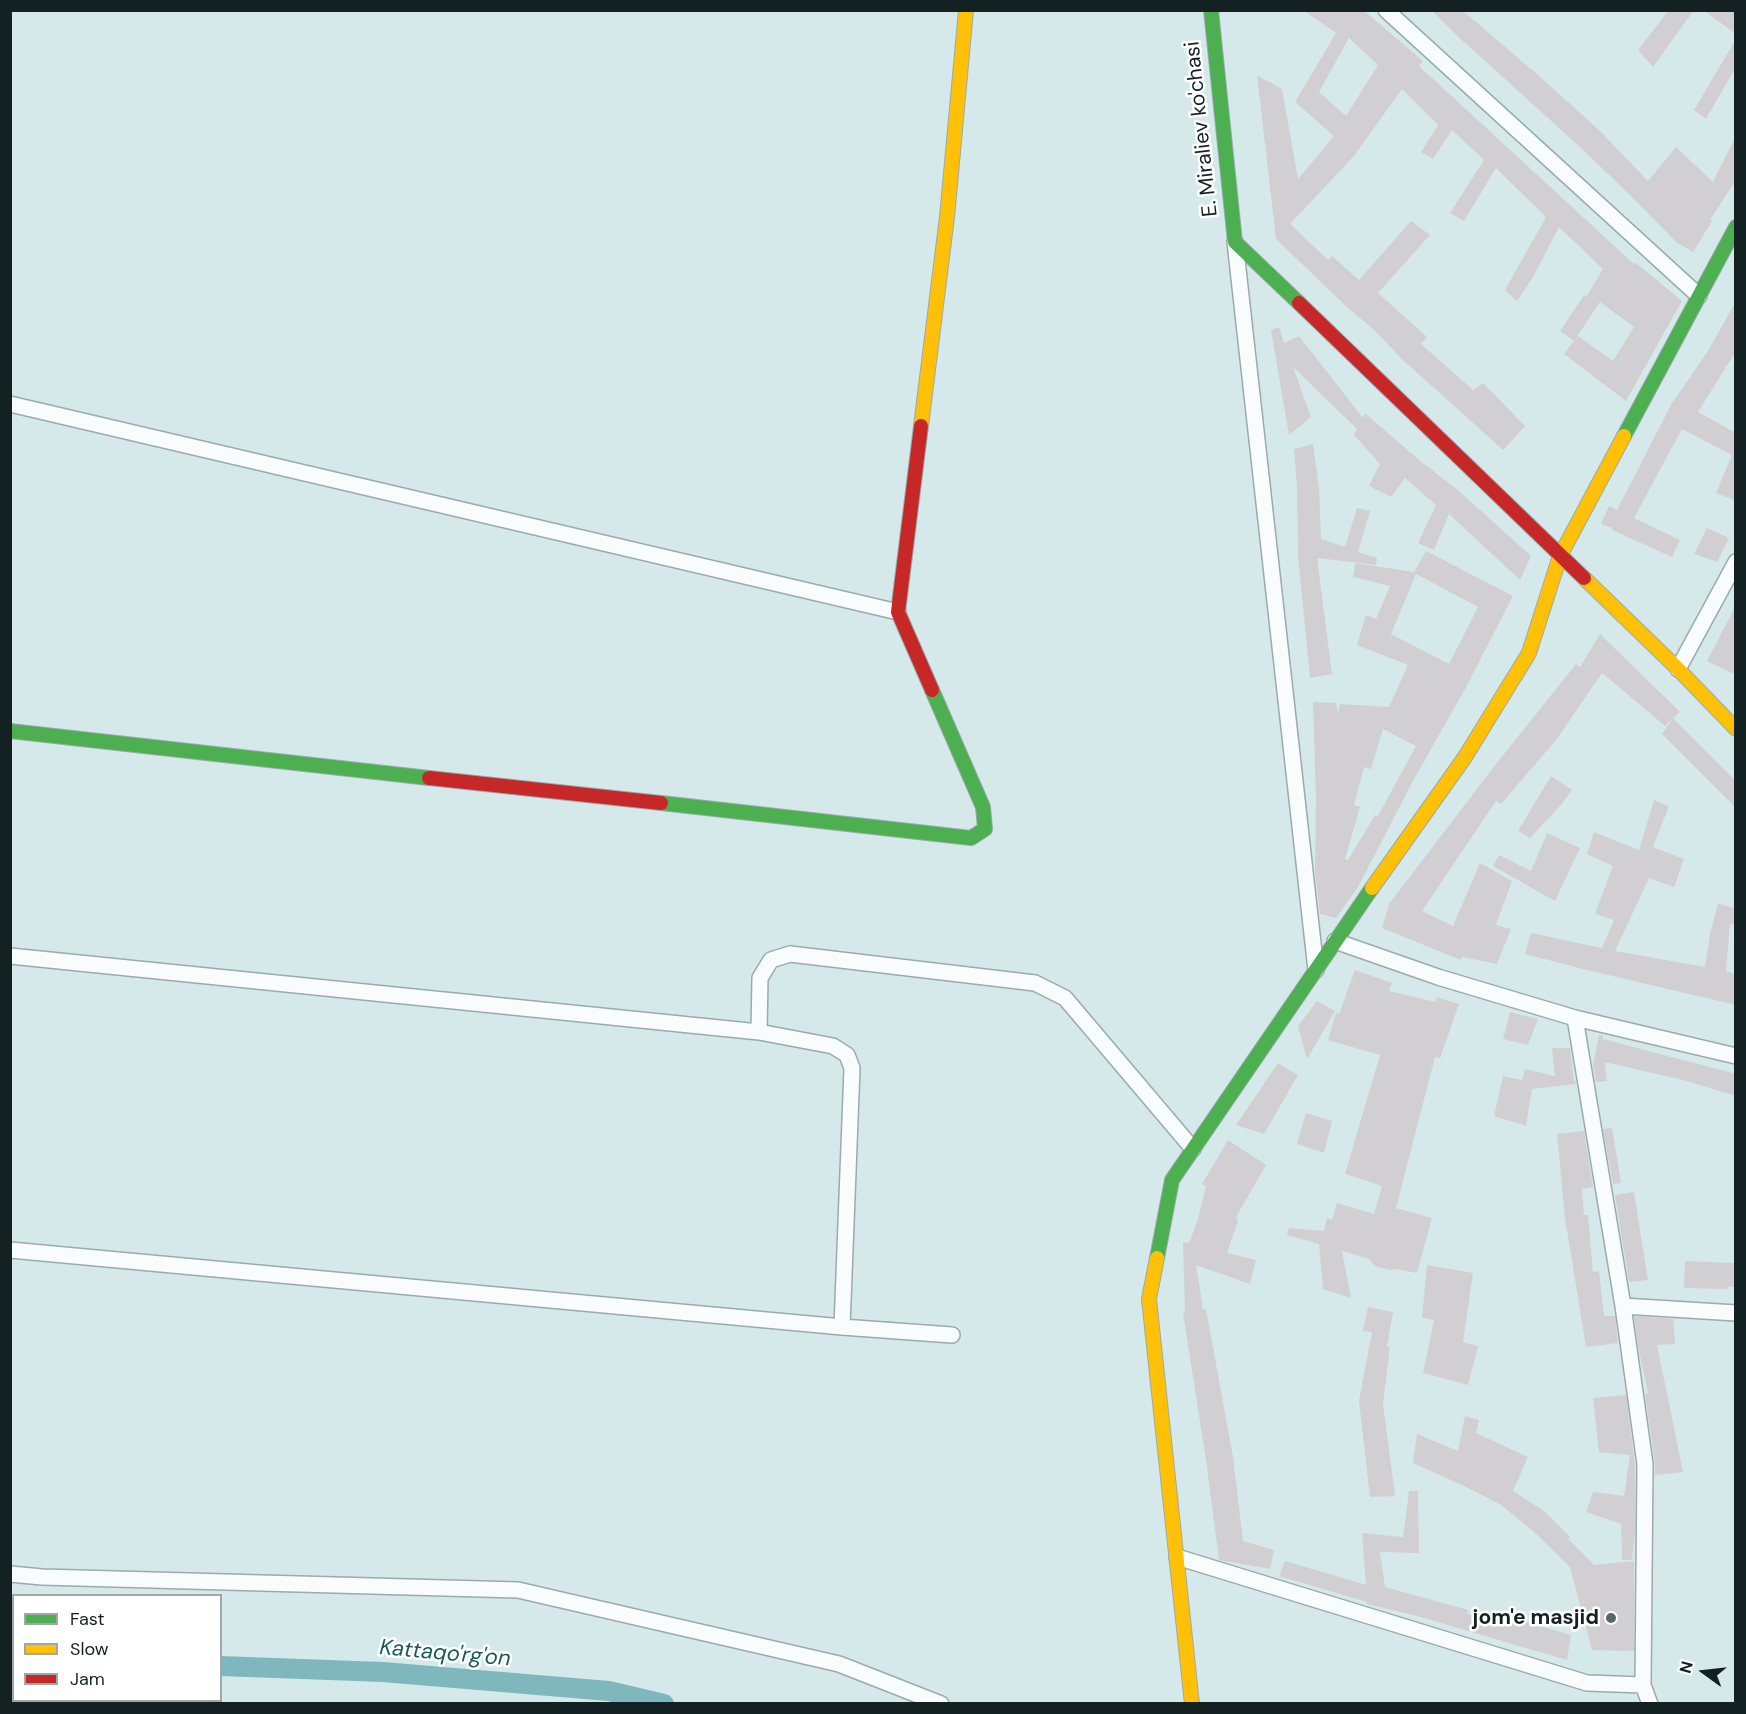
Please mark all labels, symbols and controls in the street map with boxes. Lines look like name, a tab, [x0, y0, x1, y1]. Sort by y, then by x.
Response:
street label: E. Miraliev ko'chasi	[1180, 40, 1224, 218]
legend	[12, 1594, 222, 1702]
place label: jom'e masjid	[1473, 1605, 1599, 1631]
text: Fast	[70, 1607, 105, 1631]
marker: jom'e masjid	[1604, 1611, 1618, 1625]
water label: Kattaqo'rg'on	[378, 1635, 512, 1673]
text: Slow	[70, 1637, 109, 1661]
north arrow	[1674, 1642, 1734, 1702]
text: N	[1674, 1659, 1698, 1676]
text: Jam	[70, 1667, 105, 1691]

